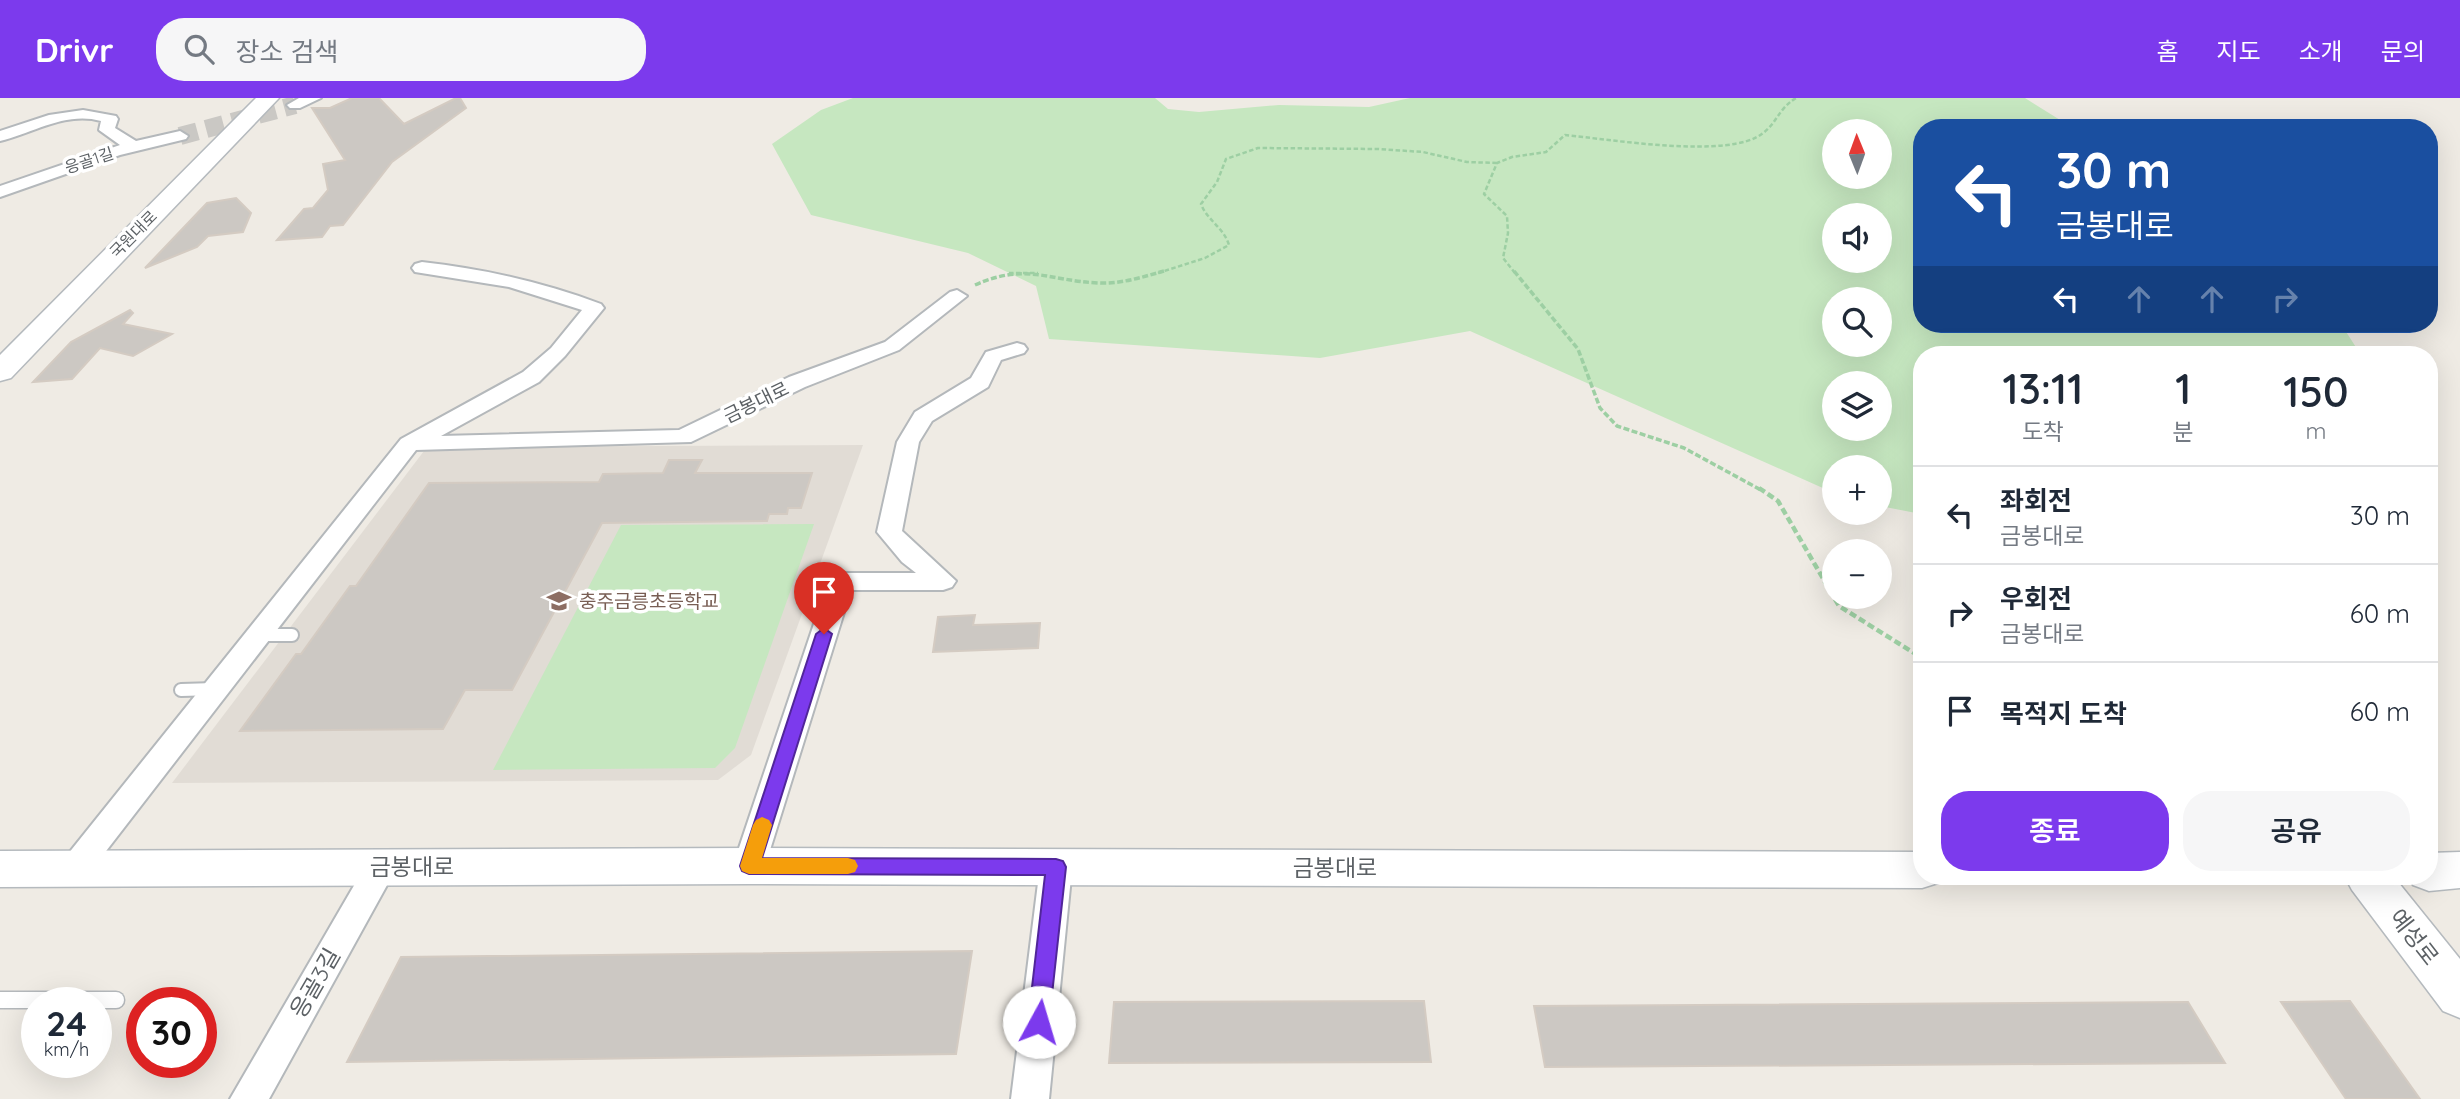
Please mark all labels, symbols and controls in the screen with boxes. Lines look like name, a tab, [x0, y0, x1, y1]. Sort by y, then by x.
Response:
search box	[156, 18, 646, 81]
text: Drivr	[35, 29, 114, 70]
icon: search	[180, 30, 218, 68]
text: 장소 검색	[236, 35, 338, 68]
text: 홈	[2156, 36, 2178, 66]
text: 지도	[2216, 36, 2261, 66]
text: 소개	[2299, 36, 2343, 66]
text: 문의	[2381, 36, 2425, 66]
north arrow	[1822, 119, 1892, 189]
map controls	[1822, 119, 1892, 609]
text: 30 m	[2056, 139, 2171, 200]
street label: 응골1길	[62, 143, 116, 177]
icon: left	[1941, 147, 2032, 238]
button: sound	[1822, 203, 1892, 273]
text: 금봉대로	[2056, 205, 2174, 245]
street label: 국원대로	[105, 206, 161, 262]
icon: left	[2047, 280, 2085, 318]
icon: ahead	[2120, 280, 2158, 318]
icon: ahead	[2193, 280, 2231, 318]
icon: right	[2266, 280, 2304, 318]
button: search	[1822, 287, 1892, 357]
text: 13:11	[2002, 362, 2083, 415]
text: 1	[2175, 362, 2191, 415]
text: 150	[2283, 365, 2349, 418]
button: layers	[1822, 371, 1892, 441]
street label: 금봉대로	[719, 376, 793, 428]
text: m	[2305, 416, 2326, 445]
text: 도착	[2022, 417, 2064, 446]
text: 분	[2173, 417, 2194, 446]
button: +	[1822, 455, 1892, 525]
text: 좌회전	[2000, 484, 2072, 517]
icon: left	[1941, 496, 1979, 534]
text: 30 m	[2350, 499, 2410, 532]
text: 금봉대로	[2000, 521, 2085, 550]
button: −	[1822, 539, 1892, 609]
pin	[794, 562, 854, 634]
icon: arrive	[805, 573, 843, 611]
text: 우회전	[2000, 582, 2072, 615]
school or university icon: 충주금릉초등학교	[545, 587, 573, 615]
place label: 충주금릉초등학교	[579, 589, 719, 613]
icon: right	[1941, 594, 1979, 632]
text: 60 m	[2350, 597, 2410, 630]
text: 금봉대로	[2000, 619, 2085, 648]
icon: arrive	[1941, 692, 1979, 730]
text: 60 m	[2350, 695, 2410, 728]
text: 목적지 도착	[2000, 697, 2127, 730]
button: 종료	[1941, 791, 2169, 871]
button: 공유	[2183, 791, 2410, 871]
street label: 금봉대로	[370, 852, 454, 881]
street label: 금봉대로	[1293, 853, 1377, 882]
street label: 예성로	[2383, 903, 2445, 971]
street label: 응골3길	[283, 943, 346, 1023]
position arrow	[1002, 985, 1076, 1059]
speed limit sign: 30	[126, 987, 217, 1078]
text: 24	[46, 1001, 87, 1045]
text: km/h	[44, 1038, 89, 1061]

